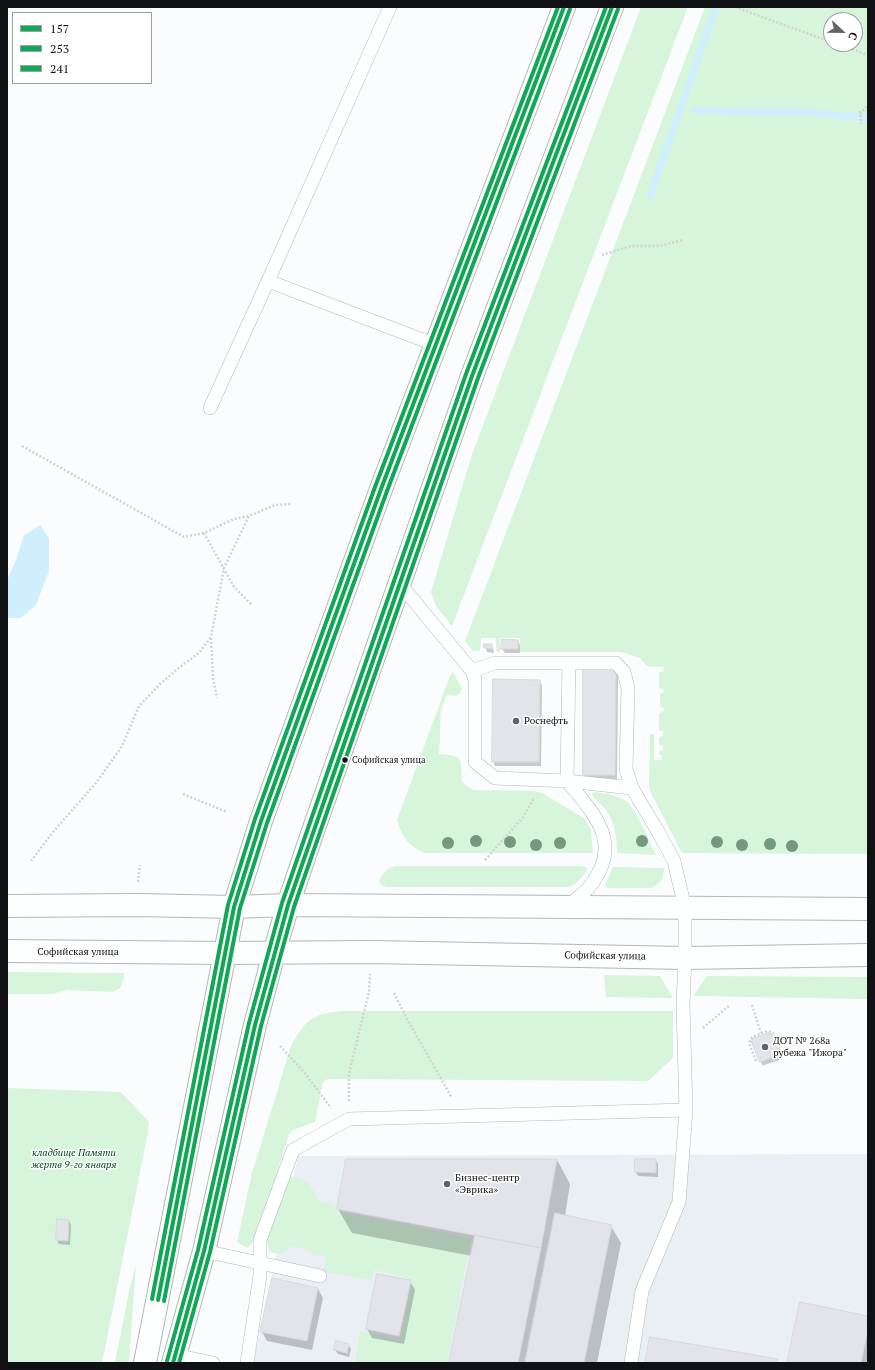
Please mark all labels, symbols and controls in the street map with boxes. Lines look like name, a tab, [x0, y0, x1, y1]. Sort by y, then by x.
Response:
legend	[12, 12, 152, 84]
north arrow	[823, 12, 863, 52]
text: 157	[50, 21, 69, 36]
text: С	[845, 30, 861, 42]
text: 253	[50, 41, 69, 56]
text: 241	[50, 61, 69, 76]
place label: Роснефть	[524, 715, 568, 727]
marker: Роснефть	[511, 716, 521, 726]
marker: Софийская улица	[340, 755, 350, 765]
place label: Софийская улица	[352, 755, 425, 765]
street label: Софийская улица	[37, 946, 119, 958]
street label: Софийская улица	[564, 949, 646, 963]
place label: ДОТ № 268а рубежа "Ижора"	[773, 1035, 847, 1058]
marker: ДОТ № 268а рубежа "Ижора"	[760, 1042, 770, 1052]
park label: кладбище Памяти жертв 9-го января	[31, 1147, 117, 1170]
place label: Бизнес-центр «Эврика»	[455, 1172, 520, 1196]
marker: Бизнес-центр «Эврика»	[442, 1179, 452, 1189]

